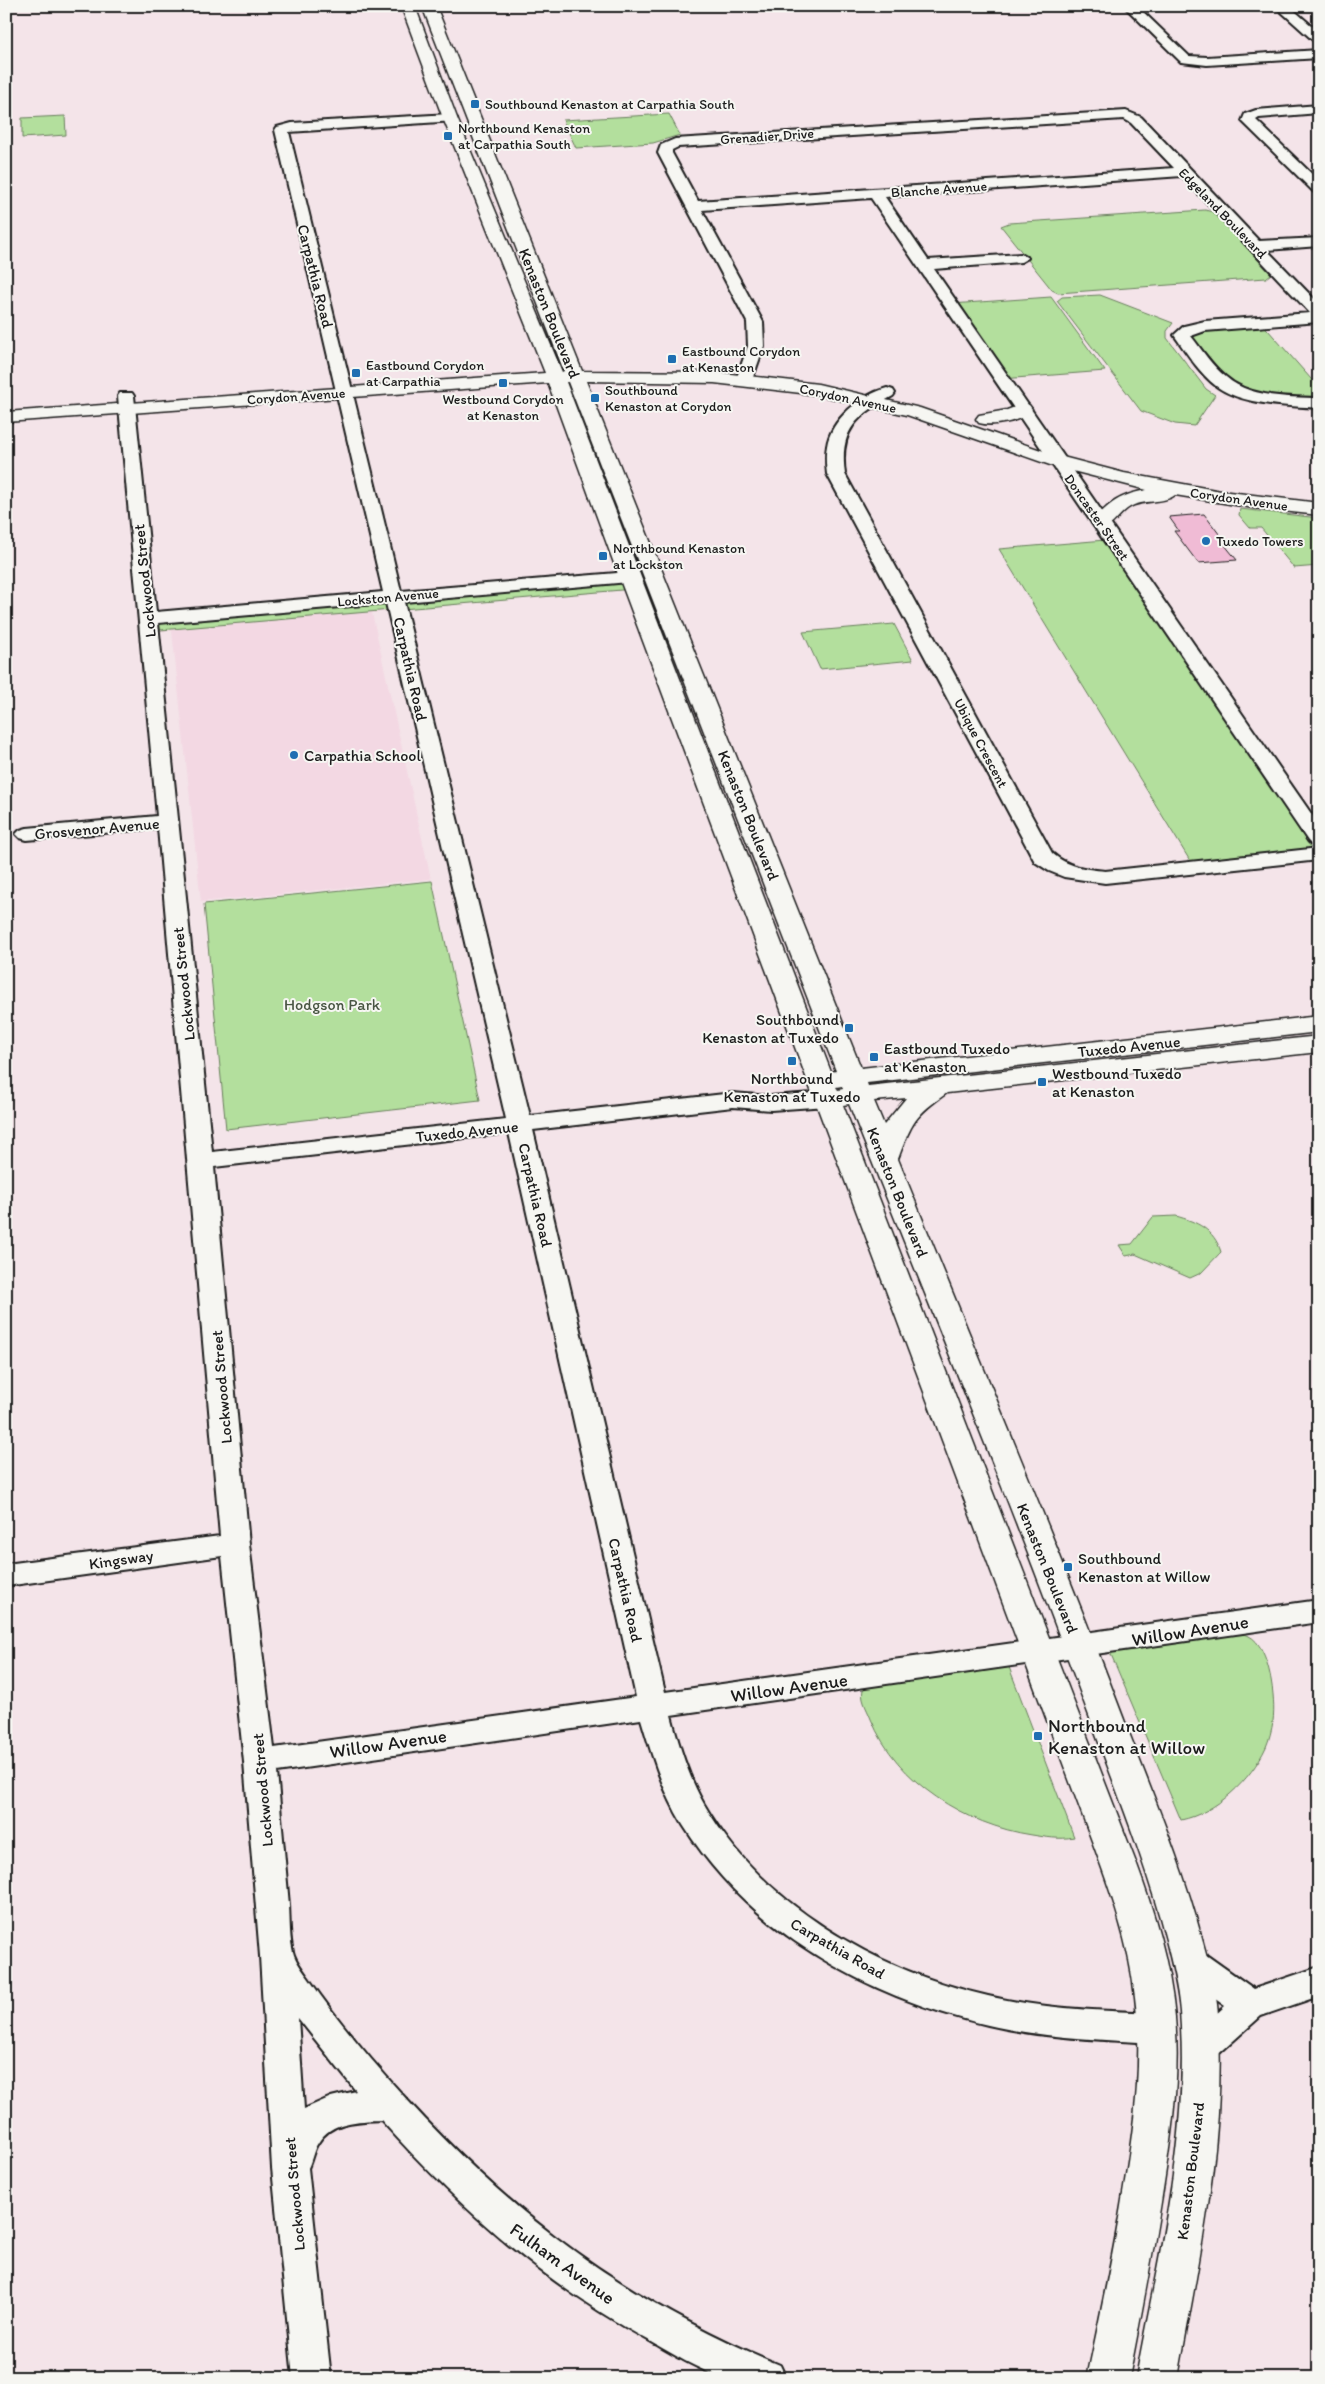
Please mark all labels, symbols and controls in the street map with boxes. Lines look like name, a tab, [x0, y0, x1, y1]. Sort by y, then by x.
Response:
place label: Southbound Kenaston at Carpathia South	[485, 96, 734, 113]
marker: Southbound Kenaston at Carpathia South	[469, 98, 481, 110]
place label: Northbound Kenaston at Carpathia South	[458, 120, 590, 153]
street label: Grenadier Drive	[719, 125, 815, 148]
marker: Northbound Kenaston at Carpathia South	[442, 130, 454, 142]
street label: Edgeland Boulevard	[1175, 164, 1271, 263]
street label: Blanche Avenue	[890, 178, 988, 201]
street label: Carpathia Road	[293, 222, 338, 330]
street label: Kenaston Boulevard	[515, 245, 584, 381]
place label: Eastbound Corydon at Kenaston	[682, 343, 800, 376]
marker: Eastbound Corydon at Kenaston	[666, 353, 678, 365]
place label: Eastbound Corydon at Carpathia	[366, 357, 484, 390]
marker: Eastbound Corydon at Carpathia	[350, 367, 362, 379]
marker: Westbound Corydon at Kenaston	[497, 377, 509, 389]
street label: Corydon Avenue	[798, 380, 898, 417]
place label: Southbound Kenaston at Corydon	[605, 382, 732, 415]
street label: Corydon Avenue	[246, 385, 346, 408]
place label: Westbound Corydon at Kenaston	[442, 391, 564, 424]
marker: Southbound Kenaston at Corydon	[589, 392, 601, 404]
street label: Doncaster Street	[1060, 471, 1133, 564]
street label: Corydon Avenue	[1189, 484, 1289, 515]
street label: Lockwood Street	[129, 523, 160, 639]
place label: Tuxedo Towers	[1216, 533, 1304, 550]
marker: Tuxedo Towers	[1200, 535, 1212, 547]
place label: Northbound Kenaston at Lockston	[613, 540, 745, 573]
marker: Northbound Kenaston at Lockston	[597, 550, 609, 562]
street label: Lockston Avenue	[337, 585, 440, 610]
street label: Carpathia Road	[389, 615, 432, 723]
street label: Ubique Crescent	[950, 696, 1011, 791]
place label: Carpathia School	[304, 746, 421, 765]
street label: Kenaston Boulevard	[714, 747, 783, 883]
marker: Carpathia School	[288, 749, 300, 761]
street label: Grosvenor Avenue	[34, 814, 161, 843]
street label: Lockwood Street	[168, 926, 199, 1042]
park label: Hodgson Park	[284, 995, 381, 1014]
place label: Southbound Kenaston at Tuxedo	[702, 1010, 839, 1047]
marker: Southbound Kenaston at Tuxedo	[843, 1022, 855, 1034]
street label: Tuxedo Avenue	[1077, 1032, 1182, 1061]
place label: Eastbound Tuxedo at Kenaston	[884, 1039, 1010, 1076]
marker: Eastbound Tuxedo at Kenaston	[868, 1051, 880, 1063]
marker: Northbound Kenaston at Tuxedo	[786, 1055, 798, 1067]
place label: Westbound Tuxedo at Kenaston	[1052, 1064, 1182, 1101]
place label: Northbound Kenaston at Tuxedo	[724, 1069, 860, 1106]
marker: Westbound Tuxedo at Kenaston	[1036, 1076, 1048, 1088]
street label: Tuxedo Avenue	[415, 1117, 520, 1146]
street label: Kenaston Boulevard	[863, 1124, 932, 1260]
street label: Carpathia Road	[514, 1141, 557, 1249]
street label: Lockwood Street	[207, 1329, 236, 1445]
street label: Kenaston Boulevard	[1013, 1500, 1082, 1636]
street label: Carpathia Road	[604, 1536, 647, 1644]
street label: Kingsway	[88, 1545, 155, 1573]
place label: Southbound Kenaston at Willow	[1078, 1549, 1210, 1586]
marker: Southbound Kenaston at Willow	[1062, 1561, 1074, 1573]
street label: Willow Avenue	[1130, 1610, 1250, 1651]
street label: Willow Avenue	[729, 1668, 849, 1707]
place label: Northbound Kenaston at Willow	[1048, 1714, 1205, 1759]
street label: Willow Avenue	[328, 1724, 448, 1763]
marker: Northbound Kenaston at Willow	[1032, 1730, 1044, 1742]
street label: Lockwood Street	[248, 1732, 277, 1848]
street label: Carpathia Road	[787, 1914, 889, 1983]
street label: Kenaston Boulevard	[1173, 2101, 1208, 2241]
street label: Lockwood Street	[280, 2136, 309, 2252]
street label: Fulham Avenue	[506, 2218, 620, 2309]

